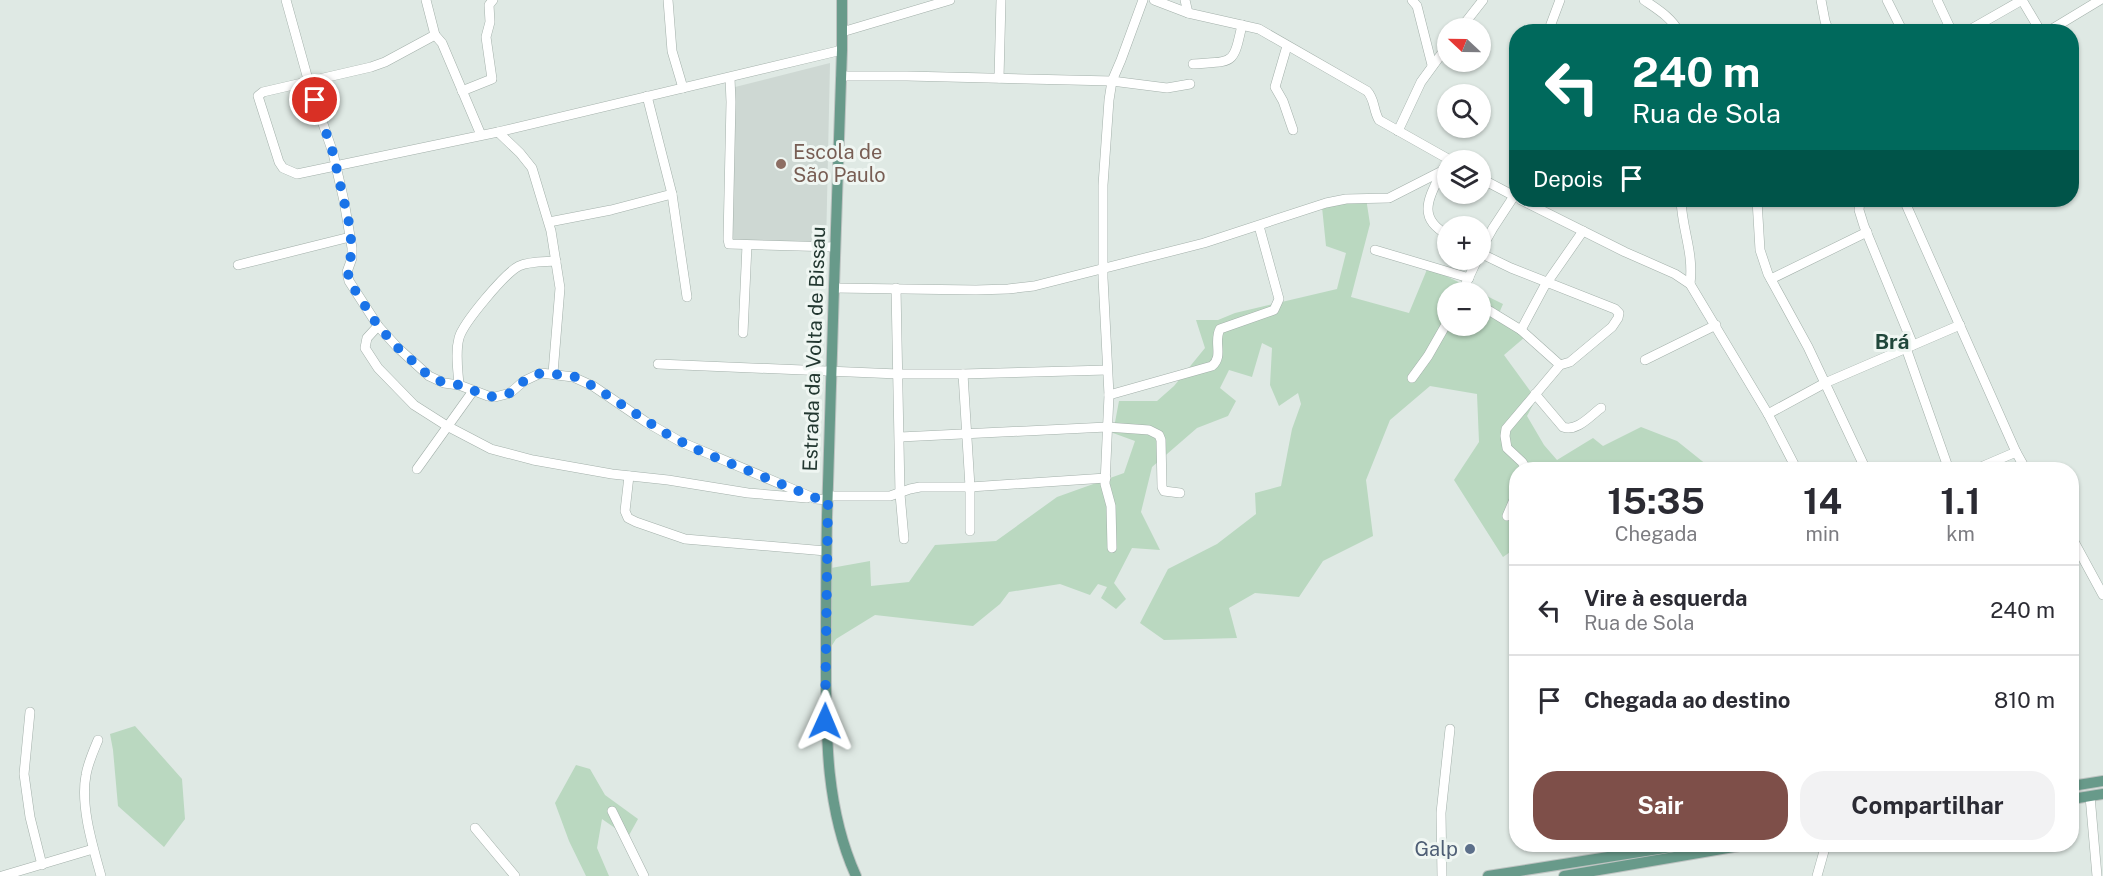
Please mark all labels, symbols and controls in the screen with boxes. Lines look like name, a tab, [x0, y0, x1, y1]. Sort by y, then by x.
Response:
north arrow	[1437, 18, 1491, 72]
map controls	[1437, 18, 1491, 336]
text: 240 m	[1632, 47, 1760, 96]
icon: left	[1533, 48, 1611, 126]
pin	[289, 74, 340, 125]
icon: arrive	[298, 83, 331, 116]
button: search	[1437, 84, 1491, 138]
text: Rua de Sola	[1632, 97, 1781, 129]
place label: Escola de São Paulo	[793, 140, 886, 187]
button: layers	[1437, 150, 1491, 204]
marker: Escola de São Paulo	[774, 157, 788, 171]
icon: arrive	[1615, 162, 1648, 195]
text: Depois	[1533, 166, 1603, 192]
button: +	[1437, 216, 1491, 270]
street label: Estrada da Volta de Bissau	[798, 226, 830, 472]
button: −	[1437, 282, 1491, 336]
district label: Brá	[1875, 329, 1909, 354]
text: 15:35	[1607, 480, 1705, 522]
text: 14	[1803, 480, 1842, 522]
text: 1.1	[1940, 480, 1981, 522]
text: Chegada	[1615, 522, 1697, 546]
text: min	[1806, 522, 1840, 546]
text: km	[1946, 522, 1975, 546]
text: Vire à esquerda	[1584, 585, 1748, 611]
icon: left	[1533, 594, 1566, 627]
text: 240 m	[1990, 597, 2055, 623]
text: Rua de Sola	[1584, 611, 1694, 635]
icon: arrive	[1533, 684, 1566, 717]
text: Chegada ao destino	[1584, 687, 1790, 713]
text: 810 m	[1994, 687, 2055, 713]
position arrow	[793, 689, 857, 753]
button: Sair	[1533, 771, 1788, 840]
button: Compartilhar	[1800, 771, 2055, 840]
place label: Galp	[1414, 837, 1458, 861]
marker: Galp	[1463, 842, 1477, 856]

